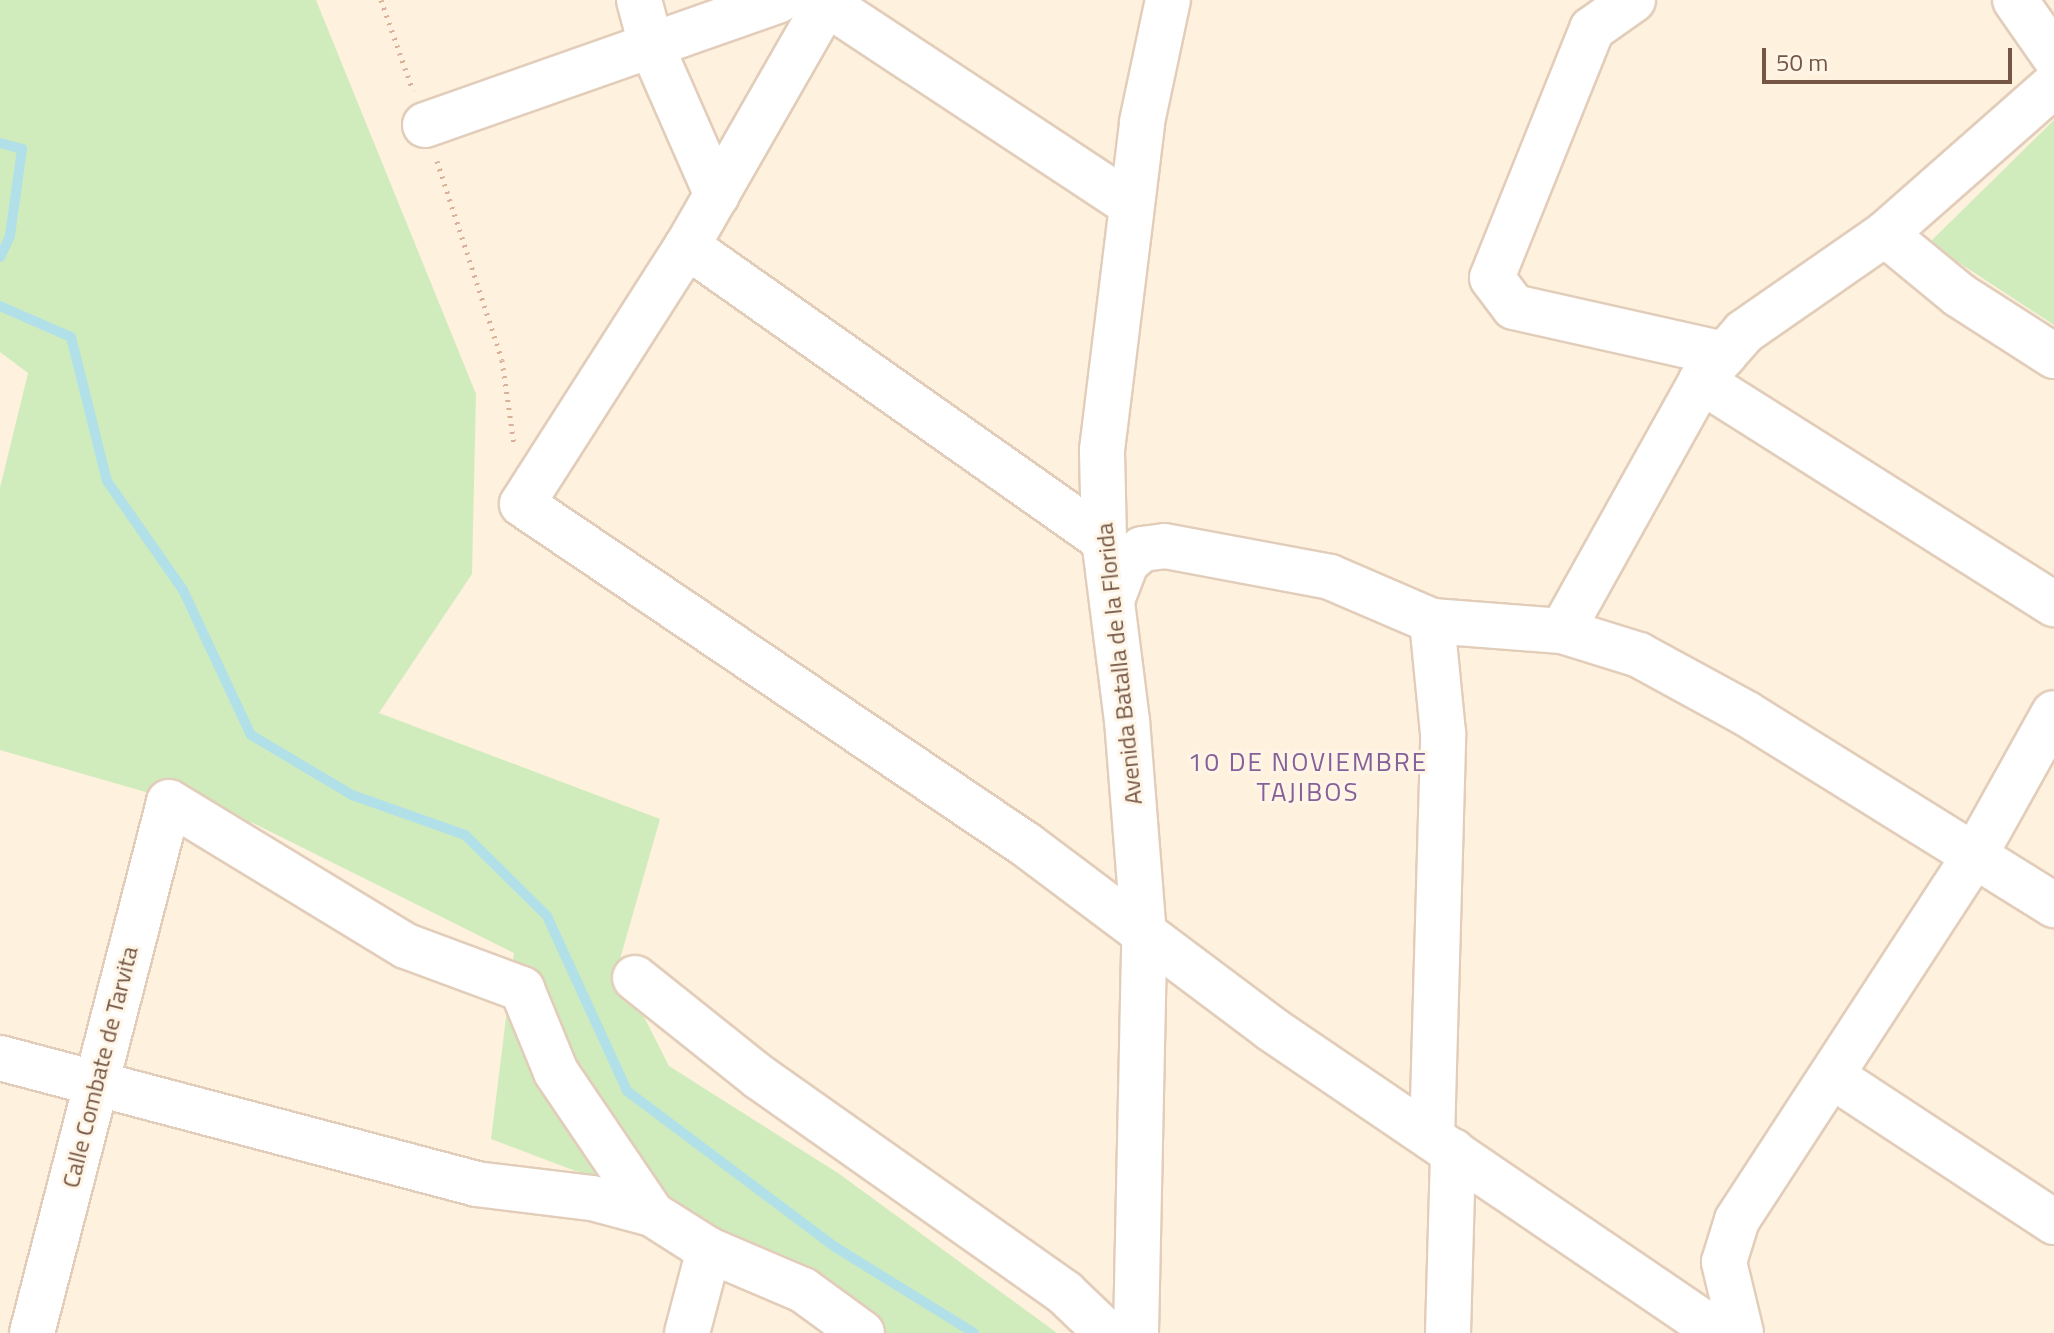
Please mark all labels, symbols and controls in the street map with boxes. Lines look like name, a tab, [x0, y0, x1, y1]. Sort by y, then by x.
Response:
scale bar	[1766, 32, 2016, 82]
text: 50 m	[1776, 44, 1828, 80]
street label: Avenida Batalla de la Florida	[1090, 522, 1148, 806]
district label: 10 DE NOVIEMBRE TAJIBOS	[1188, 746, 1428, 808]
street label: Calle Combate de Tarvita	[56, 943, 144, 1191]

